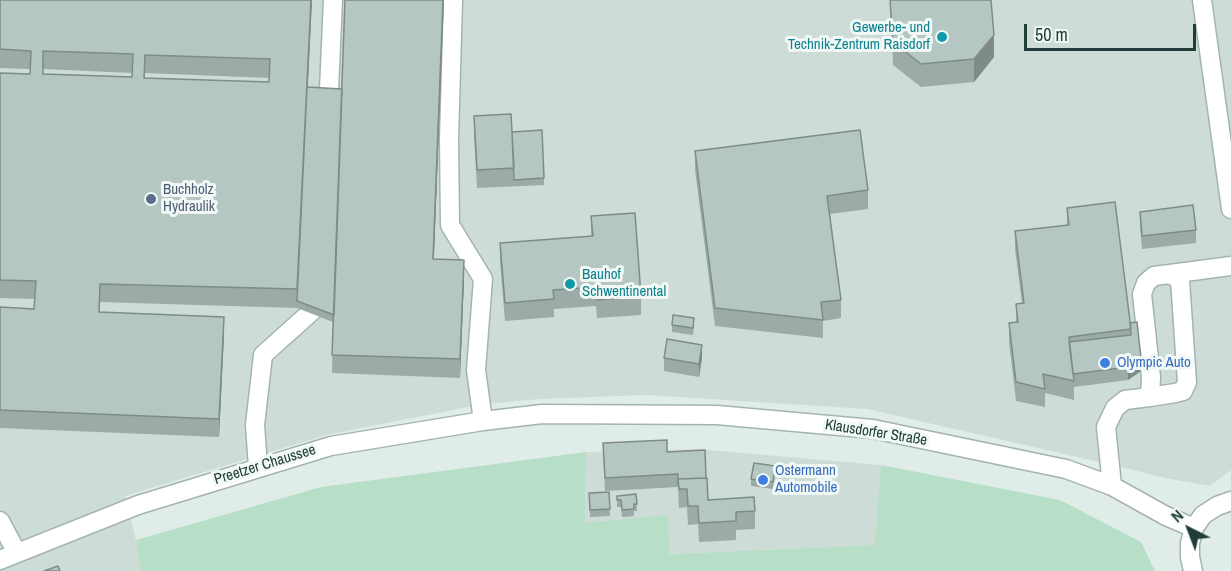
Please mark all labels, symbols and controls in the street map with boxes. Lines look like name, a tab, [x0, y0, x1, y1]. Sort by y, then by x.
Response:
scale bar	[1027, 12, 1200, 50]
place label: Gewerbe- und Technik-Zentrum Raisdorf	[788, 19, 930, 54]
text: 50 m	[1035, 22, 1068, 47]
marker: Gewerbe- und Technik-Zentrum Raisdorf	[935, 30, 949, 44]
place label: Buchholz Hydraulik	[163, 181, 215, 216]
marker: Buchholz Hydraulik	[144, 192, 158, 206]
place label: Bauhof Schwentinental	[582, 266, 666, 301]
marker: Bauhof Schwentinental	[563, 277, 577, 291]
place label: Olympic Auto	[1117, 354, 1191, 372]
marker: Olympic Auto	[1098, 356, 1112, 370]
street label: Klausdorfer Straße	[824, 416, 928, 450]
street label: Preetzer Chaussee	[212, 441, 318, 489]
place label: Ostermann Automobile	[775, 462, 837, 497]
marker: Ostermann Automobile	[756, 473, 770, 487]
north arrow	[1159, 499, 1219, 559]
text: N	[1166, 504, 1188, 527]

